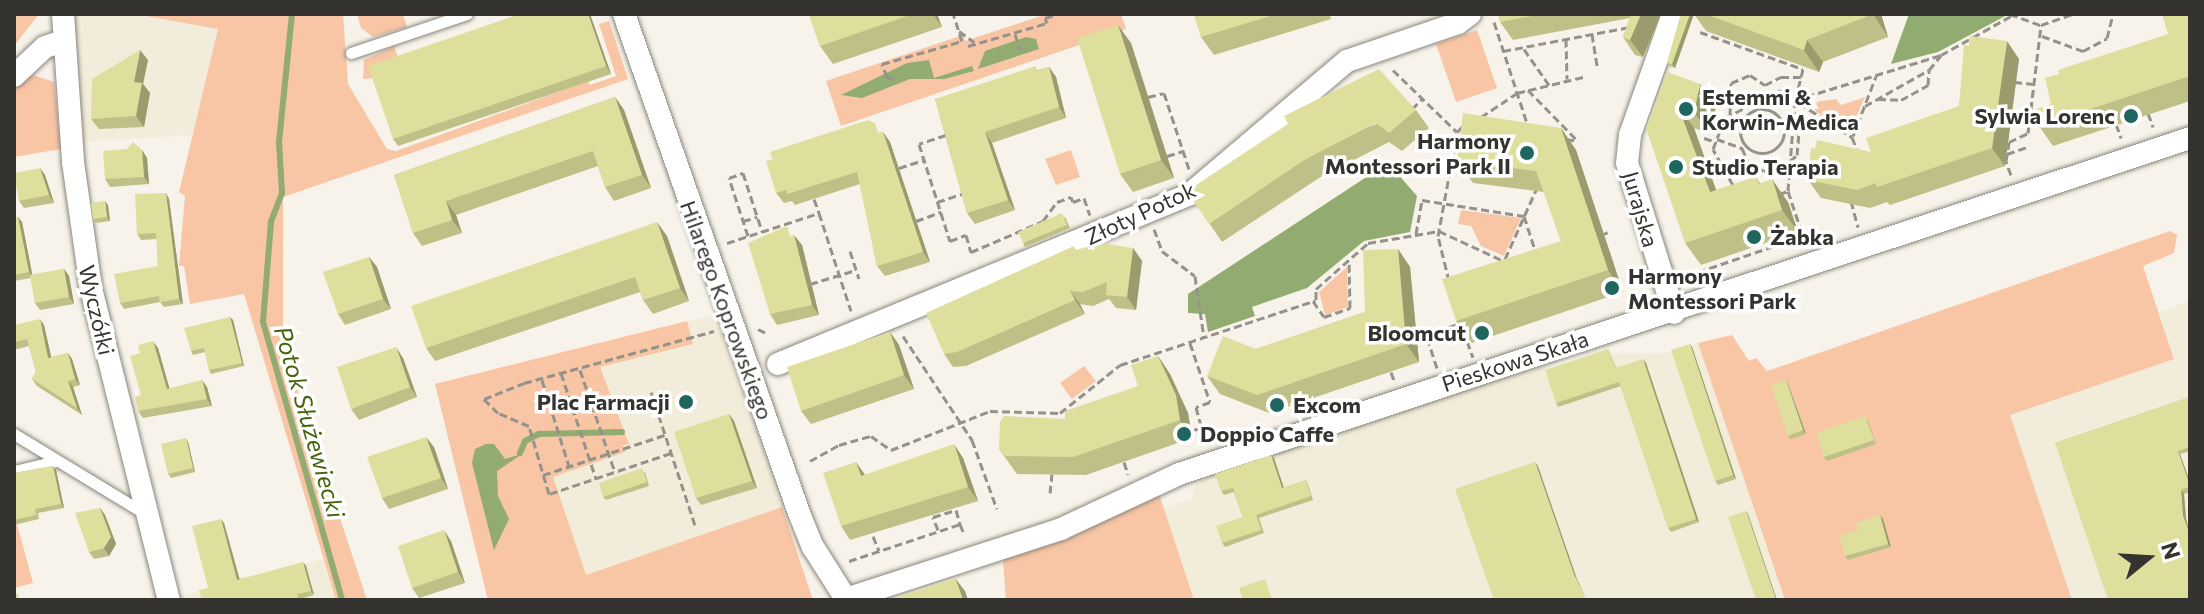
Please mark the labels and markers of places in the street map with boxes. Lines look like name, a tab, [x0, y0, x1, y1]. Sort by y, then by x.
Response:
place label: Estemmi & Korwin-Medica	[1702, 83, 1859, 134]
marker: Estemmi & Korwin-Medica	[1677, 100, 1695, 118]
place label: Sylwia Lorenc	[1974, 103, 2115, 129]
marker: Sylwia Lorenc	[2122, 107, 2140, 125]
place label: Harmony Montessori Park II	[1325, 127, 1511, 178]
marker: Harmony Montessori Park II	[1518, 144, 1536, 162]
place label: Studio Terapia	[1692, 154, 1839, 180]
marker: Studio Terapia	[1667, 158, 1685, 176]
place label: Żabka	[1770, 224, 1834, 250]
marker: Żabka	[1745, 228, 1763, 246]
place label: Harmony Montessori Park	[1628, 262, 1796, 314]
marker: Harmony Montessori Park	[1603, 279, 1621, 297]
place label: Bloomcut	[1367, 320, 1466, 346]
marker: Bloomcut	[1473, 324, 1491, 342]
place label: Plac Farmacji	[537, 389, 670, 415]
place label: Excom	[1293, 392, 1361, 418]
marker: Plac Farmacji	[677, 393, 695, 411]
marker: Excom	[1268, 396, 1286, 414]
place label: Doppio Caffe	[1200, 421, 1334, 447]
marker: Doppio Caffe	[1175, 425, 1193, 443]

